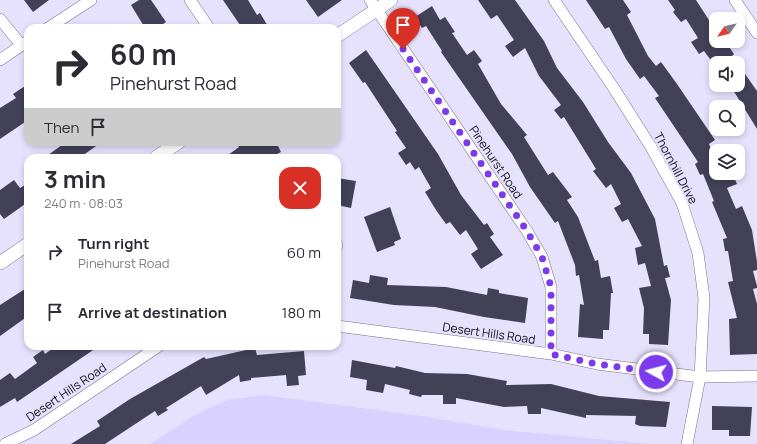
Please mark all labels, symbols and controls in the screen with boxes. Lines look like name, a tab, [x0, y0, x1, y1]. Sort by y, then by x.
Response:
pin	[386, 8, 420, 49]
north arrow	[709, 12, 745, 48]
map controls	[709, 12, 745, 180]
icon: arrive	[392, 14, 414, 36]
text: 60 m	[110, 35, 177, 73]
icon: right	[44, 40, 96, 92]
button: sound	[709, 56, 745, 92]
text: Pinehurst Road	[110, 71, 237, 95]
button: search	[709, 100, 745, 136]
icon: arrive	[87, 116, 109, 138]
text: Then	[44, 117, 79, 138]
street label: Pinehurst Road	[465, 122, 527, 202]
street label: Thornhill Drive	[650, 129, 702, 207]
button: layers	[709, 144, 745, 180]
text: 3 min	[44, 162, 106, 195]
button: close	[279, 167, 321, 209]
text: 240 m · 08:03	[44, 194, 123, 212]
text: Turn right	[78, 233, 149, 254]
icon: right	[44, 241, 66, 263]
text: 60 m	[287, 242, 321, 263]
text: Pinehurst Road	[78, 254, 169, 272]
icon: arrive	[44, 301, 66, 323]
text: Arrive at destination	[78, 302, 227, 323]
text: 180 m	[282, 302, 321, 323]
street label: Desert Hills Road	[441, 318, 537, 348]
position arrow	[635, 351, 677, 393]
street label: Desert Hills Road	[22, 359, 110, 425]

